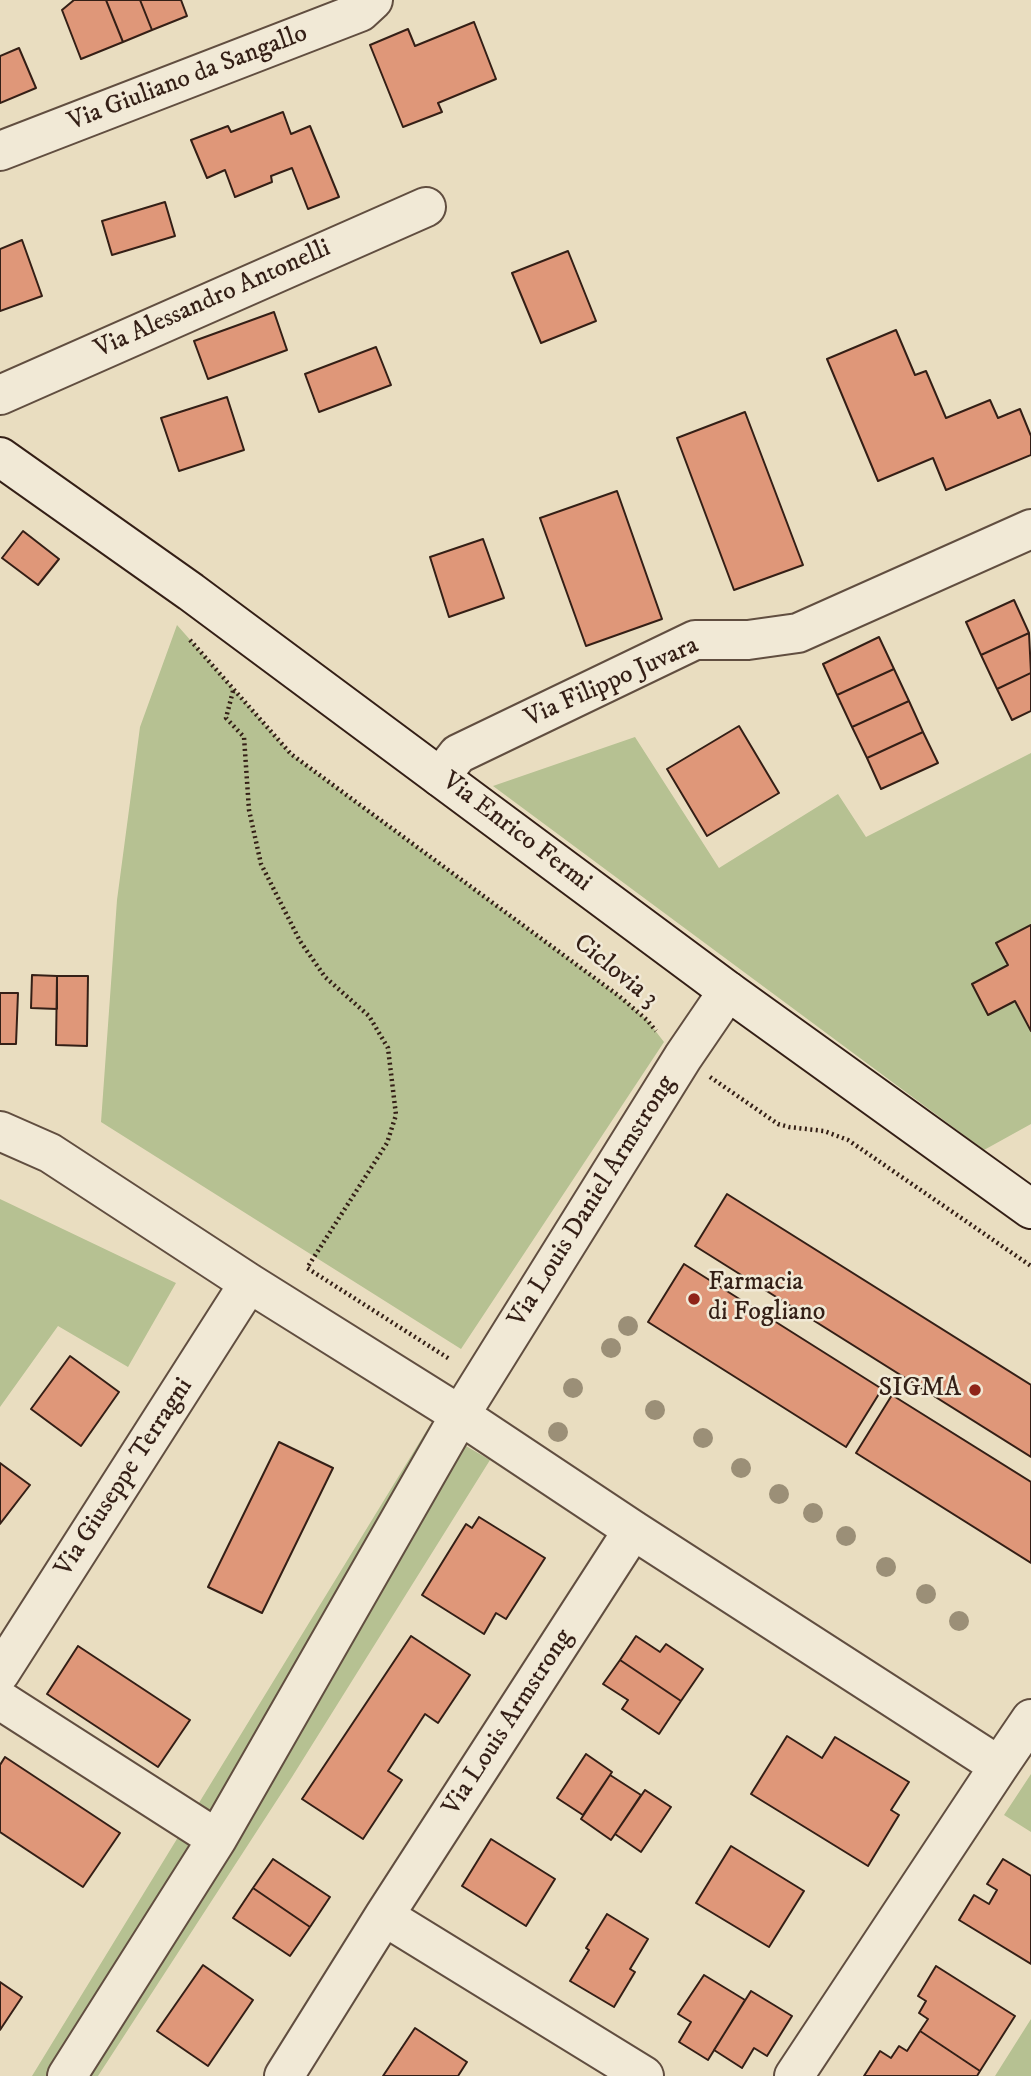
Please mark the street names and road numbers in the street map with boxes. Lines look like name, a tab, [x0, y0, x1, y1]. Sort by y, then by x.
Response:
street label: Via Giuliano da Sangallo	[64, 19, 312, 139]
street label: Via Alessandro Antonelli	[90, 234, 336, 366]
street label: Via Filippo Juvara	[520, 631, 704, 735]
street label: Via Enrico Fermi	[435, 767, 597, 899]
street label: Ciclovia 3	[566, 928, 664, 1016]
street label: Via Louis Daniel Armstrong	[503, 1070, 683, 1334]
street label: Via Giuseppe Terragni	[49, 1373, 201, 1583]
street label: Via Louis Armstrong	[437, 1624, 581, 1822]

